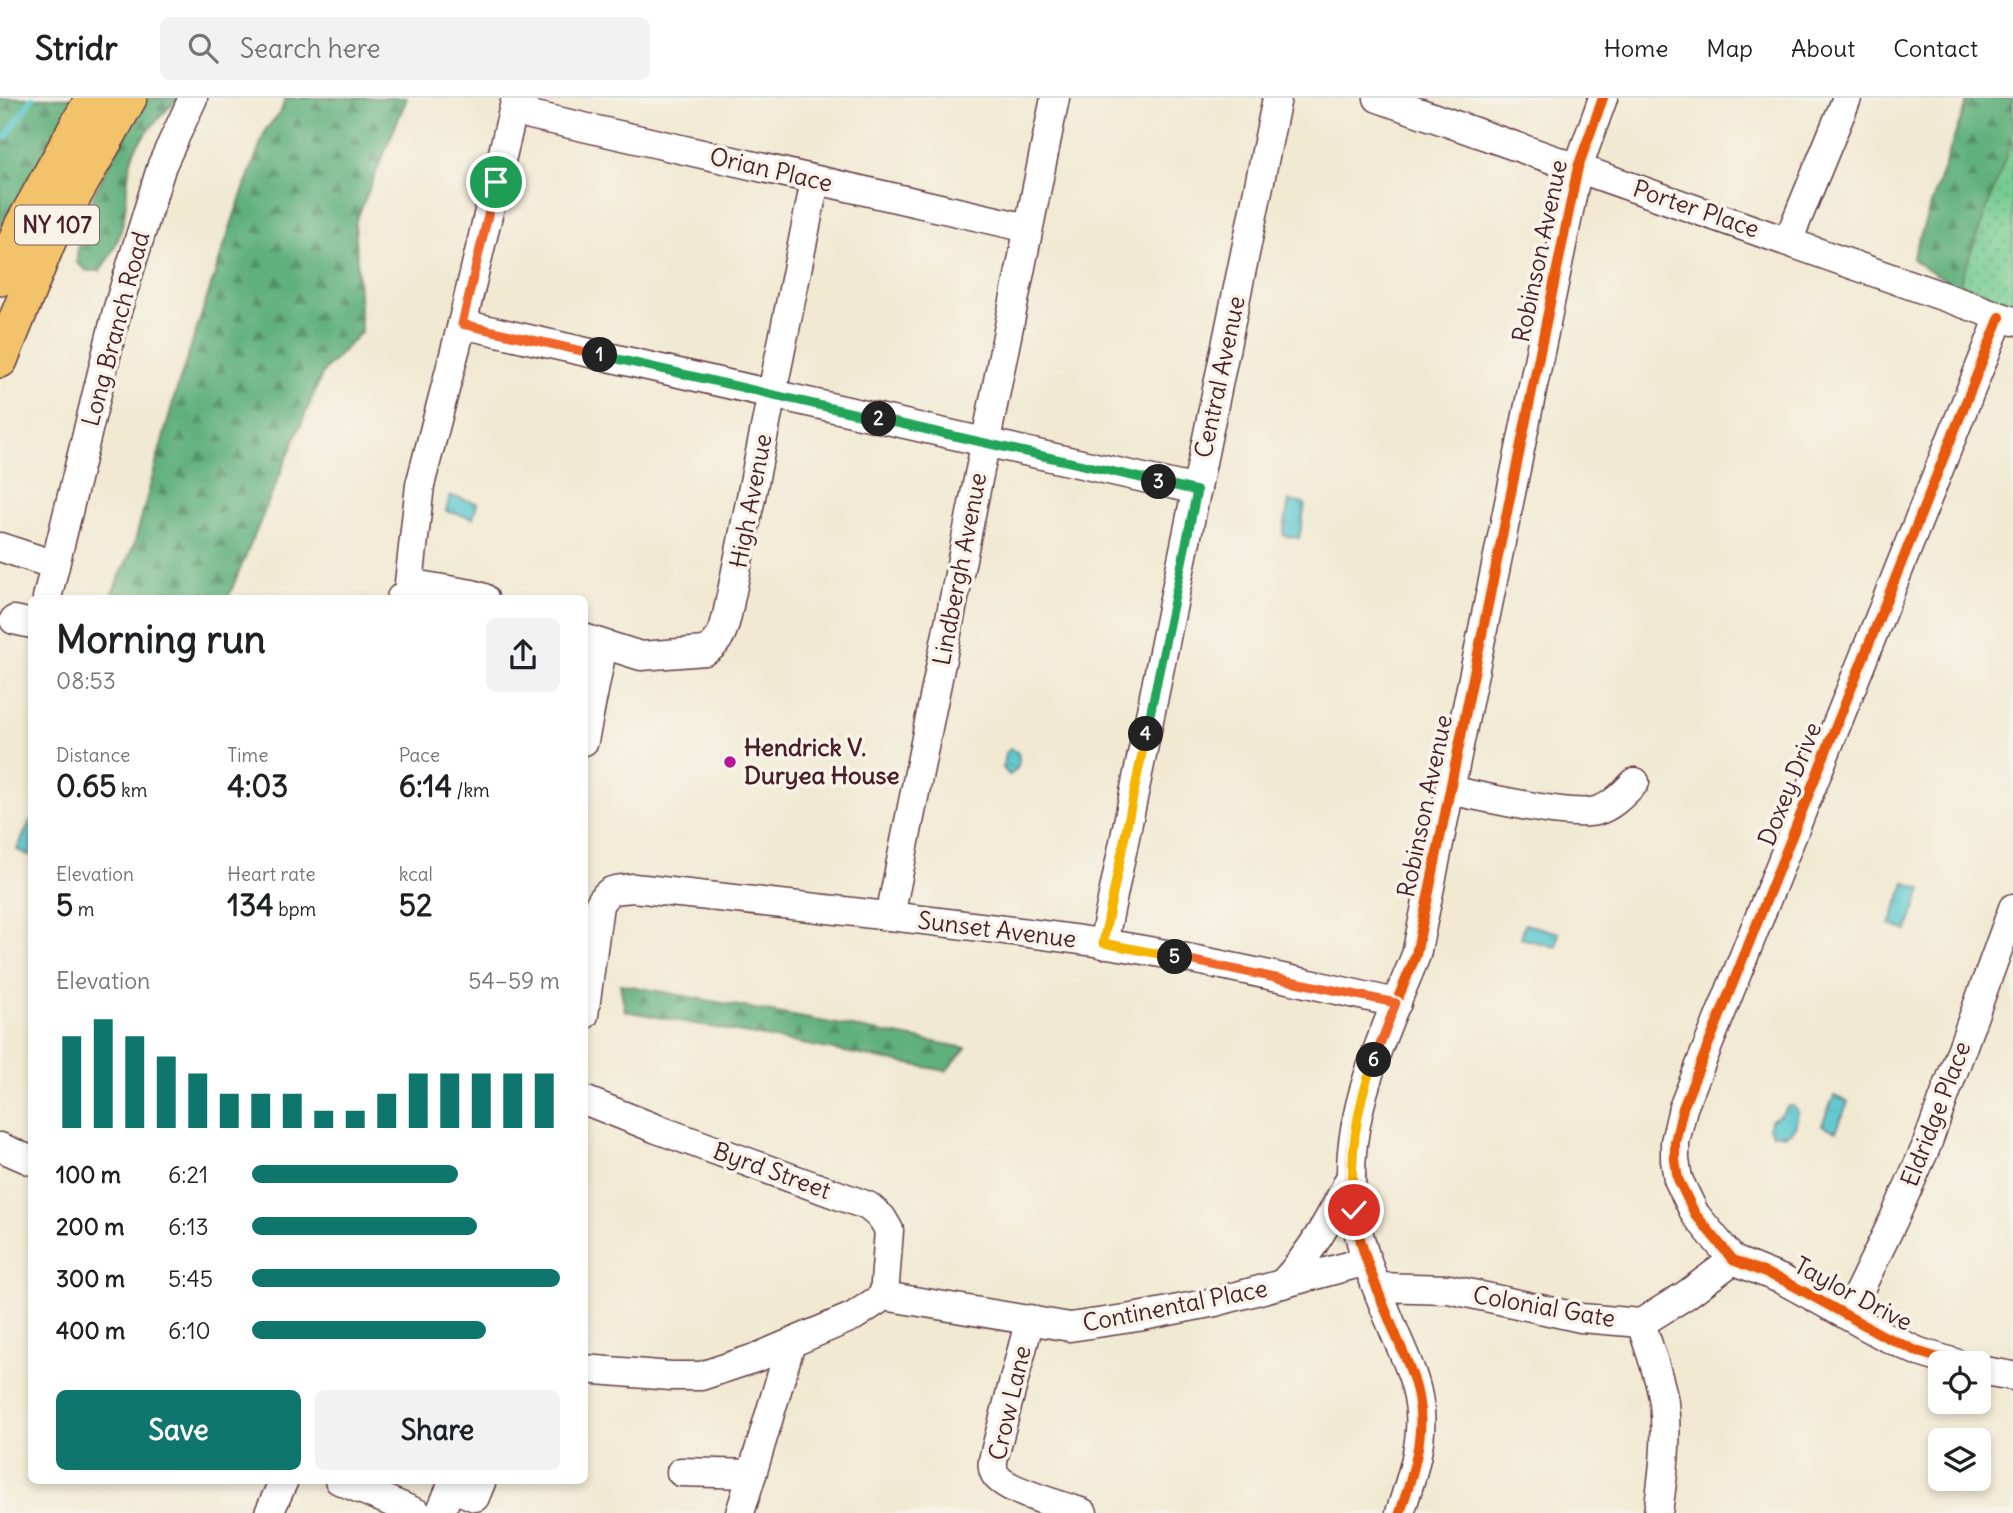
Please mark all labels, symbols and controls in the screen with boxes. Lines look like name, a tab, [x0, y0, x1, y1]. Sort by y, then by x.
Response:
search box	[160, 17, 650, 80]
text: Stridr	[35, 27, 118, 69]
icon: search	[184, 29, 222, 67]
text: Search here	[240, 32, 381, 65]
text: Home	[1604, 33, 1668, 63]
text: Map	[1706, 33, 1753, 63]
text: About	[1791, 33, 1855, 63]
text: Contact	[1893, 33, 1978, 63]
street label: Orian Place	[707, 140, 836, 198]
pin	[466, 152, 526, 212]
street label: Robinson Avenue	[1505, 157, 1573, 345]
icon: arrive	[477, 163, 515, 201]
street label: Porter Place	[1629, 172, 1763, 244]
road number: NY 107	[15, 206, 99, 244]
street label: Long Branch Road	[75, 228, 155, 429]
street label: Central Avenue	[1187, 293, 1251, 460]
pin: 1	[582, 338, 618, 372]
text: 1	[596, 342, 603, 366]
pin: 2	[862, 402, 896, 436]
text: 2	[873, 406, 884, 430]
street label: High Avenue	[722, 431, 778, 570]
pin: 3	[1142, 464, 1176, 500]
text: 3	[1153, 469, 1164, 493]
street label: Lindbergh Avenue	[926, 470, 992, 668]
text: Morning run	[56, 616, 266, 663]
button: share	[486, 618, 560, 692]
text: 08:53	[56, 666, 116, 695]
street label: Robinson Avenue	[1390, 712, 1458, 900]
pin: 4	[1128, 716, 1164, 752]
street label: Doxey Drive	[1751, 718, 1827, 850]
text: 4	[1140, 721, 1151, 745]
place label: Hendrick V. Duryea House	[744, 732, 899, 790]
text: Distance	[56, 743, 130, 767]
text: Time	[227, 743, 268, 767]
text: Pace	[399, 743, 440, 767]
marker: Hendrick V. Duryea House	[722, 754, 738, 770]
text: 0.65	[56, 767, 117, 805]
text: 4:03	[227, 767, 288, 805]
text: 6:14	[399, 767, 452, 805]
text: km	[117, 778, 147, 802]
text: /km	[452, 778, 490, 802]
text: Elevation	[56, 862, 134, 886]
text: Heart rate	[227, 862, 315, 886]
text: kcal	[399, 862, 433, 886]
text: 5	[56, 886, 73, 924]
text: 134	[227, 886, 274, 924]
text: 52	[399, 886, 432, 924]
text: m	[73, 897, 94, 921]
text: bpm	[274, 897, 316, 921]
street label: Sunset Avenue	[916, 904, 1078, 954]
pin: 5	[1158, 940, 1192, 974]
text: 5	[1169, 944, 1180, 968]
text: Elevation	[56, 966, 150, 995]
text: 54–59 m	[468, 966, 560, 995]
street label: Eldridge Place	[1894, 1037, 1976, 1190]
pin: 6	[1356, 1042, 1392, 1077]
text: 6	[1368, 1047, 1379, 1071]
street label: Byrd Street	[710, 1135, 835, 1205]
text: 100 m	[56, 1160, 121, 1189]
text: 6:21	[168, 1160, 208, 1189]
pin	[1324, 1180, 1384, 1240]
icon: check	[1335, 1191, 1373, 1229]
text: 200 m	[56, 1212, 125, 1241]
text: 6:13	[168, 1212, 209, 1241]
street label: Taylor Drive	[1789, 1250, 1918, 1337]
text: 300 m	[56, 1264, 125, 1293]
text: 5:45	[168, 1264, 213, 1293]
street label: Continental Place	[1080, 1272, 1270, 1338]
street label: Colonial Gate	[1471, 1279, 1618, 1333]
text: 400 m	[56, 1316, 125, 1345]
text: 6:10	[168, 1316, 211, 1345]
street label: Crow Lane	[981, 1343, 1037, 1463]
map controls	[1928, 1351, 1991, 1491]
button: locate	[1928, 1351, 1991, 1414]
button: Save	[56, 1390, 301, 1470]
button: Share	[315, 1390, 560, 1470]
button: layers	[1928, 1428, 1991, 1491]

